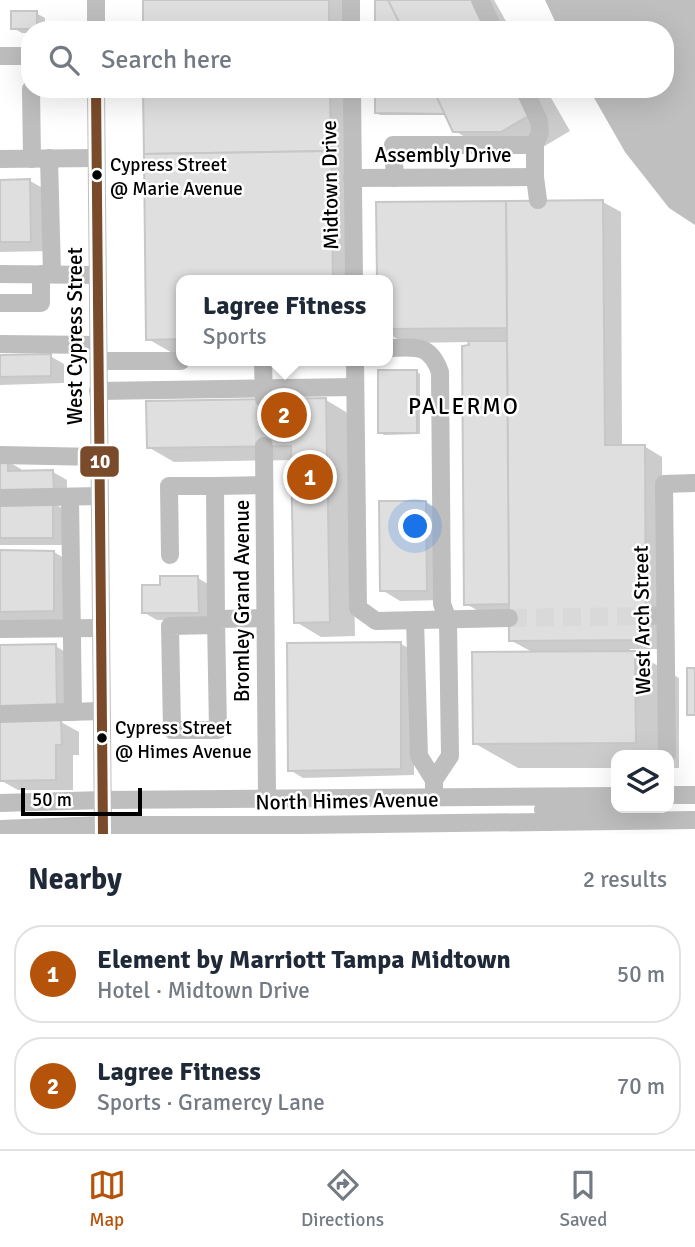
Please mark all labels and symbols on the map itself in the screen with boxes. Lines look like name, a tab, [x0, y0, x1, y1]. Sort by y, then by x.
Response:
street label: Midtown Drive	[316, 120, 344, 250]
street label: Assembly Drive	[375, 142, 511, 168]
place label: Cypress Street @ Marie Avenue	[110, 153, 243, 201]
marker: Cypress Street @ Marie Avenue	[90, 168, 104, 182]
street label: West Cypress Street	[62, 247, 88, 425]
pin: 2	[261, 389, 307, 441]
district label: PALERMO	[408, 392, 520, 421]
line badge: 10	[79, 445, 120, 478]
text: 10	[90, 450, 110, 474]
pin: 1	[287, 451, 333, 503]
street label: Bromley Grand Avenue	[229, 500, 255, 702]
your location	[398, 509, 432, 543]
street label: West Arch Street	[628, 545, 656, 695]
place label: Cypress Street @ Himes Avenue	[115, 716, 252, 764]
marker: Cypress Street @ Himes Avenue	[95, 731, 109, 745]
scale bar	[21, 785, 142, 817]
street label: North Himes Avenue	[255, 786, 439, 816]

